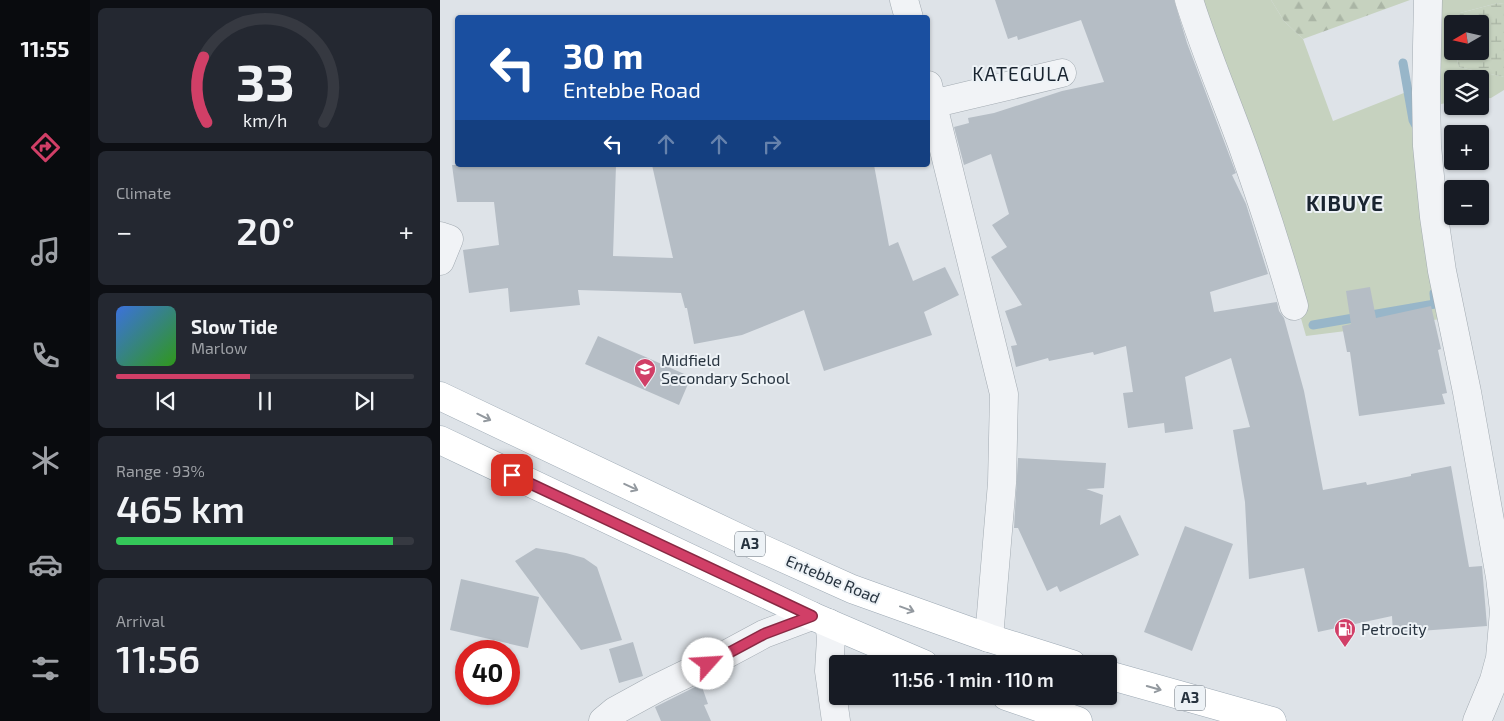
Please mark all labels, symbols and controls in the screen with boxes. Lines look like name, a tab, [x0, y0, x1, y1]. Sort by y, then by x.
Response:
north arrow	[1444, 15, 1489, 60]
map controls	[1444, 15, 1489, 225]
text: 30 m	[563, 34, 643, 76]
text: 11:55	[21, 35, 69, 61]
icon: left	[480, 35, 545, 100]
text: 33	[236, 49, 294, 111]
district label: KATEGULA	[972, 62, 1070, 85]
button: layers	[1444, 70, 1489, 115]
text: Entebbe Road	[563, 76, 701, 102]
text: km/h	[243, 109, 287, 131]
button: +	[1444, 125, 1489, 170]
icon: directions	[28, 130, 63, 165]
icon: left	[599, 130, 627, 158]
icon: ahead	[652, 130, 680, 158]
icon: ahead	[705, 130, 733, 158]
icon: right	[758, 130, 786, 158]
button: −	[1444, 180, 1489, 225]
text: Climate	[116, 183, 171, 202]
district label: KIBUYE	[1306, 190, 1384, 215]
text: 20°	[236, 207, 295, 253]
text: −	[116, 214, 132, 248]
text: +	[399, 214, 414, 248]
icon: music	[28, 234, 63, 269]
text: Slow Tide	[191, 315, 278, 338]
icon: phone	[28, 338, 63, 373]
text: Marlow	[191, 338, 247, 357]
place label: Midfield Secondary School	[661, 350, 790, 387]
school or university icon: Midfield Secondary School	[633, 357, 657, 388]
icon: previous	[152, 387, 180, 415]
icon: pause	[251, 387, 279, 415]
icon: next	[350, 387, 378, 415]
one-way arrow	[476, 413, 491, 422]
icon: climate	[28, 443, 63, 478]
pin	[491, 454, 533, 496]
text: Range · 93%	[116, 461, 205, 480]
icon: arrive	[498, 461, 526, 489]
one-way arrow	[623, 482, 638, 492]
text: 465 km	[116, 485, 245, 531]
road number: A3	[735, 532, 765, 556]
icon: car	[28, 547, 63, 582]
street label: Entebbe Road	[783, 550, 883, 607]
one-way arrow	[899, 605, 914, 614]
text: Arrival	[116, 611, 165, 630]
fuel station icon: Petrocity	[1333, 617, 1357, 648]
place label: Petrocity	[1361, 619, 1427, 638]
text: 11:56	[116, 635, 200, 681]
position arrow	[681, 637, 733, 689]
speed limit sign: 40	[455, 640, 520, 705]
icon: filters	[28, 651, 63, 686]
text: 11:56 · 1 min · 110 m	[892, 668, 1054, 691]
one-way arrow	[1146, 684, 1162, 693]
road number: A3	[1175, 686, 1205, 710]

